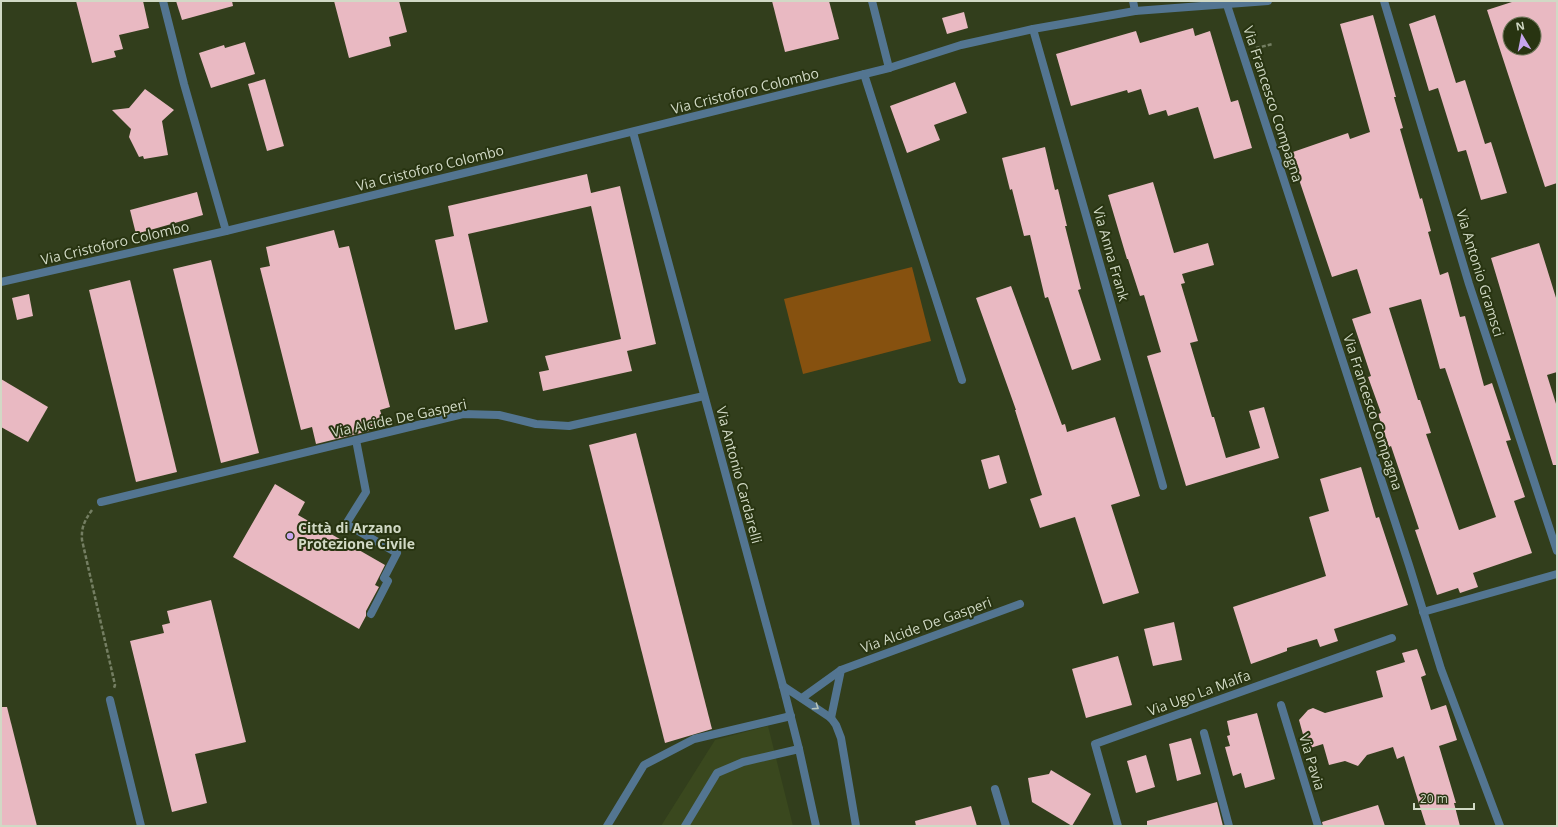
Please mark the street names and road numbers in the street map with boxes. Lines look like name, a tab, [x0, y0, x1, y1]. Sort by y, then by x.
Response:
street label: Via Francesco Compagna	[1239, 23, 1308, 184]
street label: Via Cristoforo Colombo	[669, 63, 821, 118]
street label: Via Cristoforo Colombo	[354, 140, 506, 195]
street label: Via Anna Frank	[1089, 204, 1134, 304]
street label: Via Antonio Gramsci	[1452, 207, 1509, 339]
street label: Via Cristoforo Colombo	[39, 216, 191, 269]
street label: Via Francesco Compagna	[1339, 331, 1408, 492]
street label: Via Alcide De Gasperi	[329, 394, 468, 441]
street label: Via Antonio Cardarelli	[712, 404, 767, 546]
street label: Via Alcide De Gasperi	[858, 592, 994, 657]
street label: Via Ugo La Malfa	[1145, 665, 1253, 720]
street label: Via Pavia	[1295, 731, 1330, 792]

